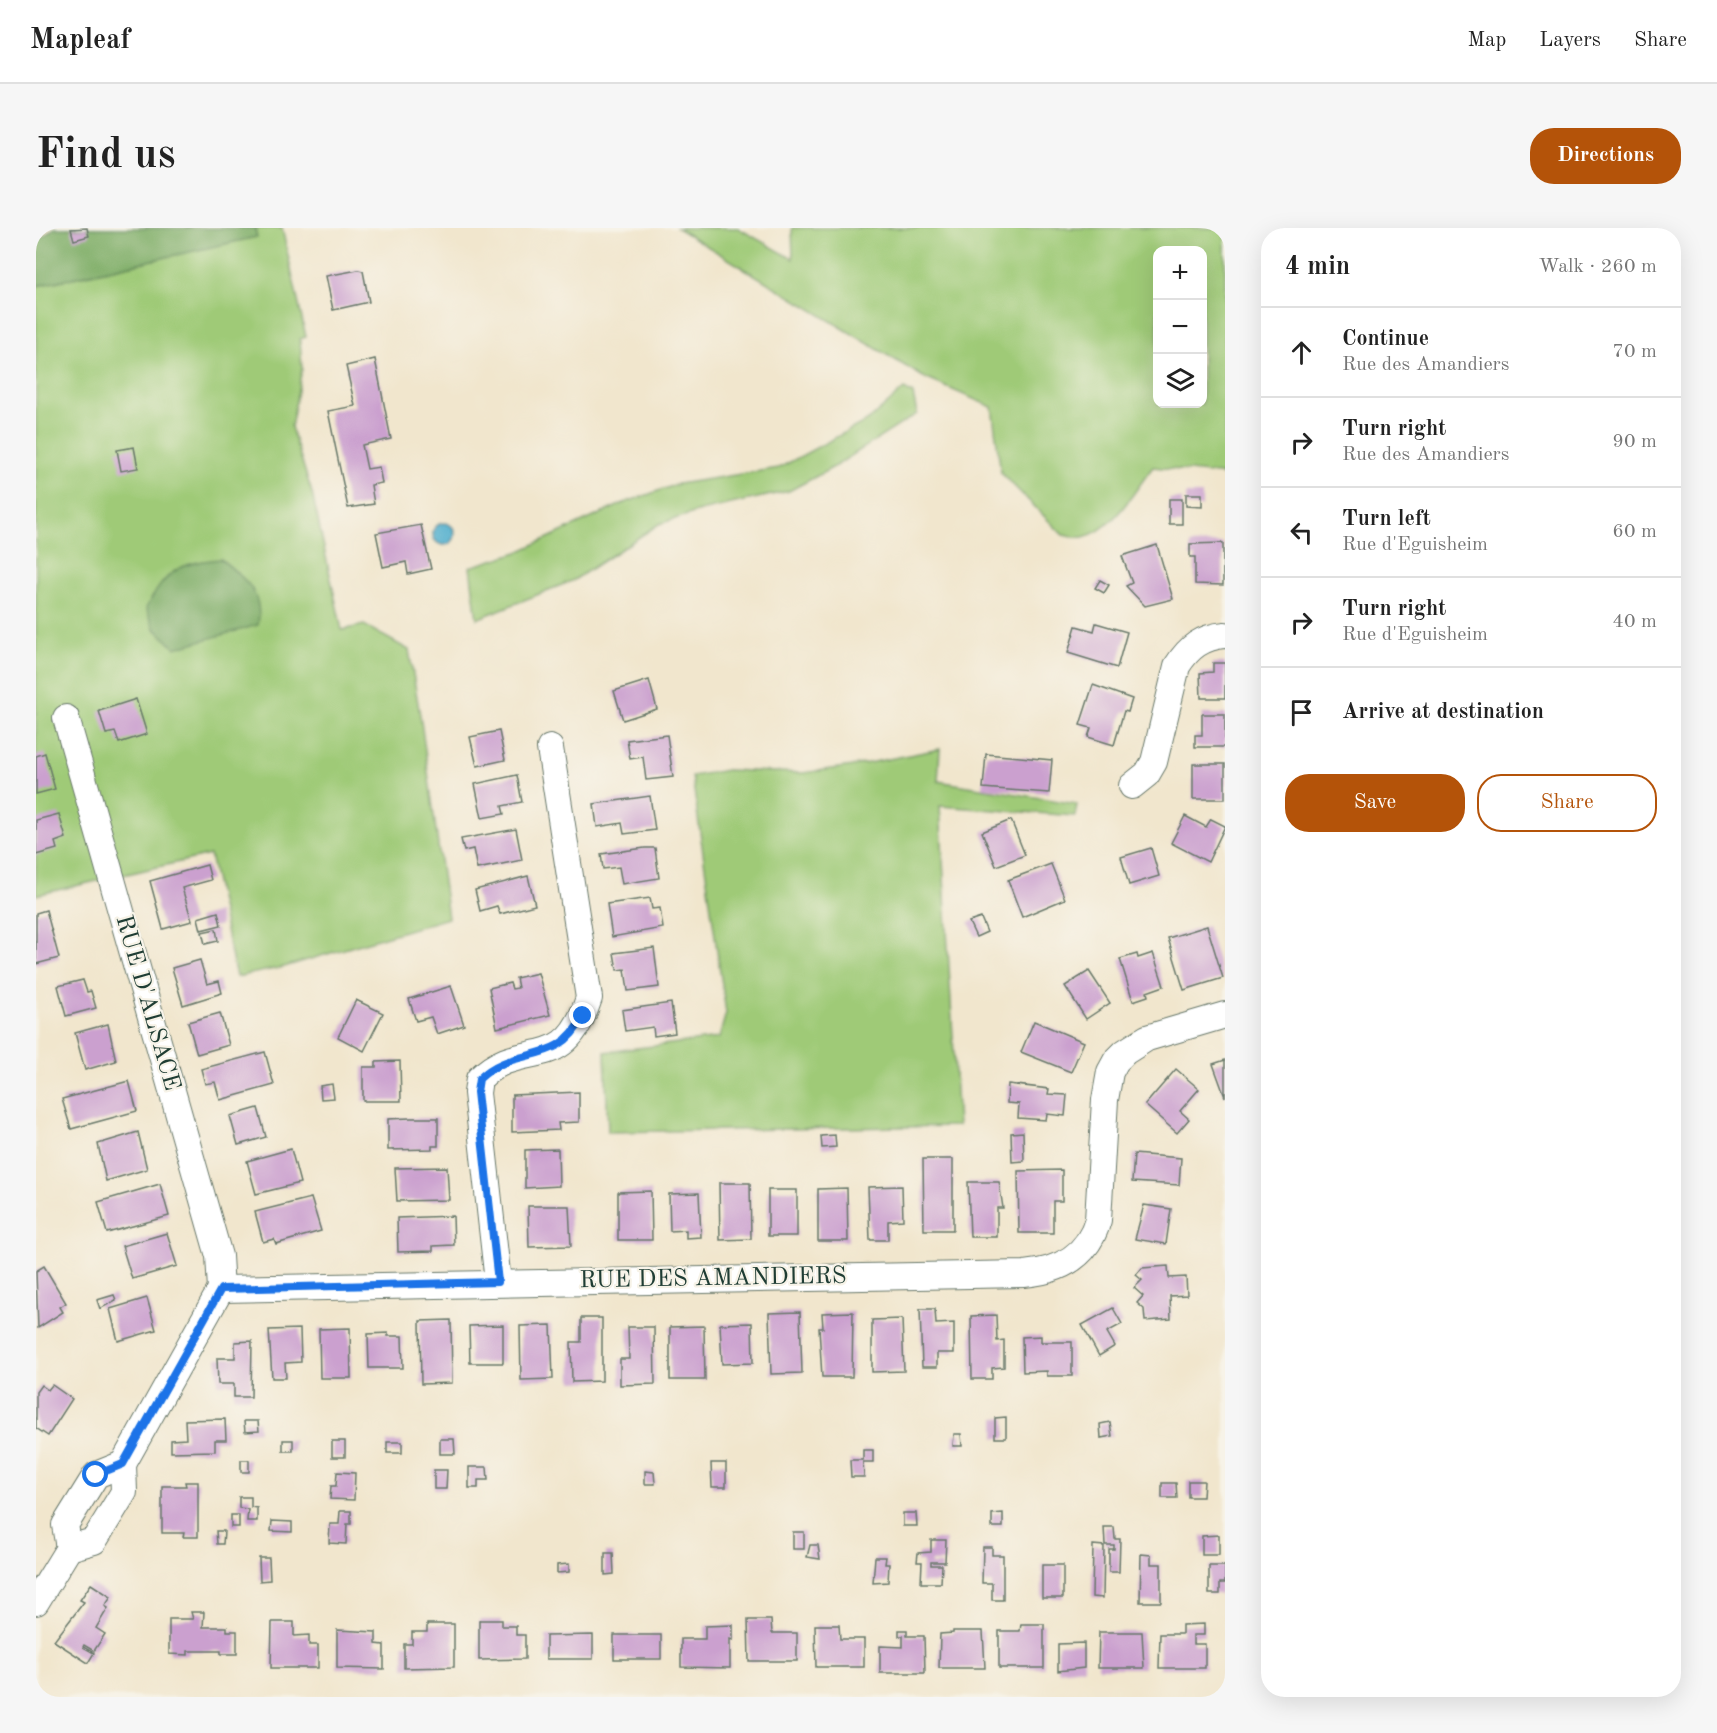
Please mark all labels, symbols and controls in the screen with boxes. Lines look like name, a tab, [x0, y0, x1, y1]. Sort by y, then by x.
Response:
text: Mapleaf	[30, 27, 130, 55]
text: Map	[1467, 30, 1506, 51]
text: Layers	[1539, 30, 1601, 51]
text: Share	[1634, 30, 1687, 51]
button: Directions	[1530, 128, 1681, 184]
text: Find us	[36, 135, 175, 177]
map controls	[1153, 246, 1207, 408]
button: +	[1153, 246, 1207, 300]
text: 4 min	[1285, 254, 1350, 280]
text: Walk · 260 m	[1538, 257, 1657, 277]
button: −	[1153, 300, 1207, 354]
text: Continue	[1342, 328, 1429, 350]
icon: ahead	[1285, 336, 1318, 369]
text: 70 m	[1612, 342, 1657, 362]
button: layers	[1153, 354, 1207, 408]
text: Rue des Amandiers	[1342, 355, 1509, 375]
text: Turn right	[1342, 418, 1446, 440]
icon: right	[1285, 426, 1318, 459]
text: 90 m	[1612, 432, 1657, 452]
text: Rue des Amandiers	[1342, 445, 1509, 465]
text: Turn left	[1342, 508, 1431, 530]
icon: left	[1285, 516, 1318, 549]
text: 60 m	[1612, 522, 1657, 542]
text: Rue d'Eguisheim	[1342, 535, 1488, 555]
text: Turn right	[1342, 598, 1446, 620]
icon: right	[1285, 606, 1318, 639]
text: 40 m	[1612, 612, 1657, 632]
text: Rue d'Eguisheim	[1342, 625, 1488, 645]
icon: arrive	[1285, 696, 1318, 729]
text: Arrive at destination	[1342, 701, 1544, 723]
button: Save	[1285, 774, 1465, 832]
button: Share	[1477, 774, 1657, 832]
street label: RUE D'ALSACE	[110, 913, 184, 1093]
route end	[569, 1002, 595, 1028]
street label: RUE DES AMANDIERS	[579, 1265, 847, 1293]
route start	[82, 1461, 108, 1487]

